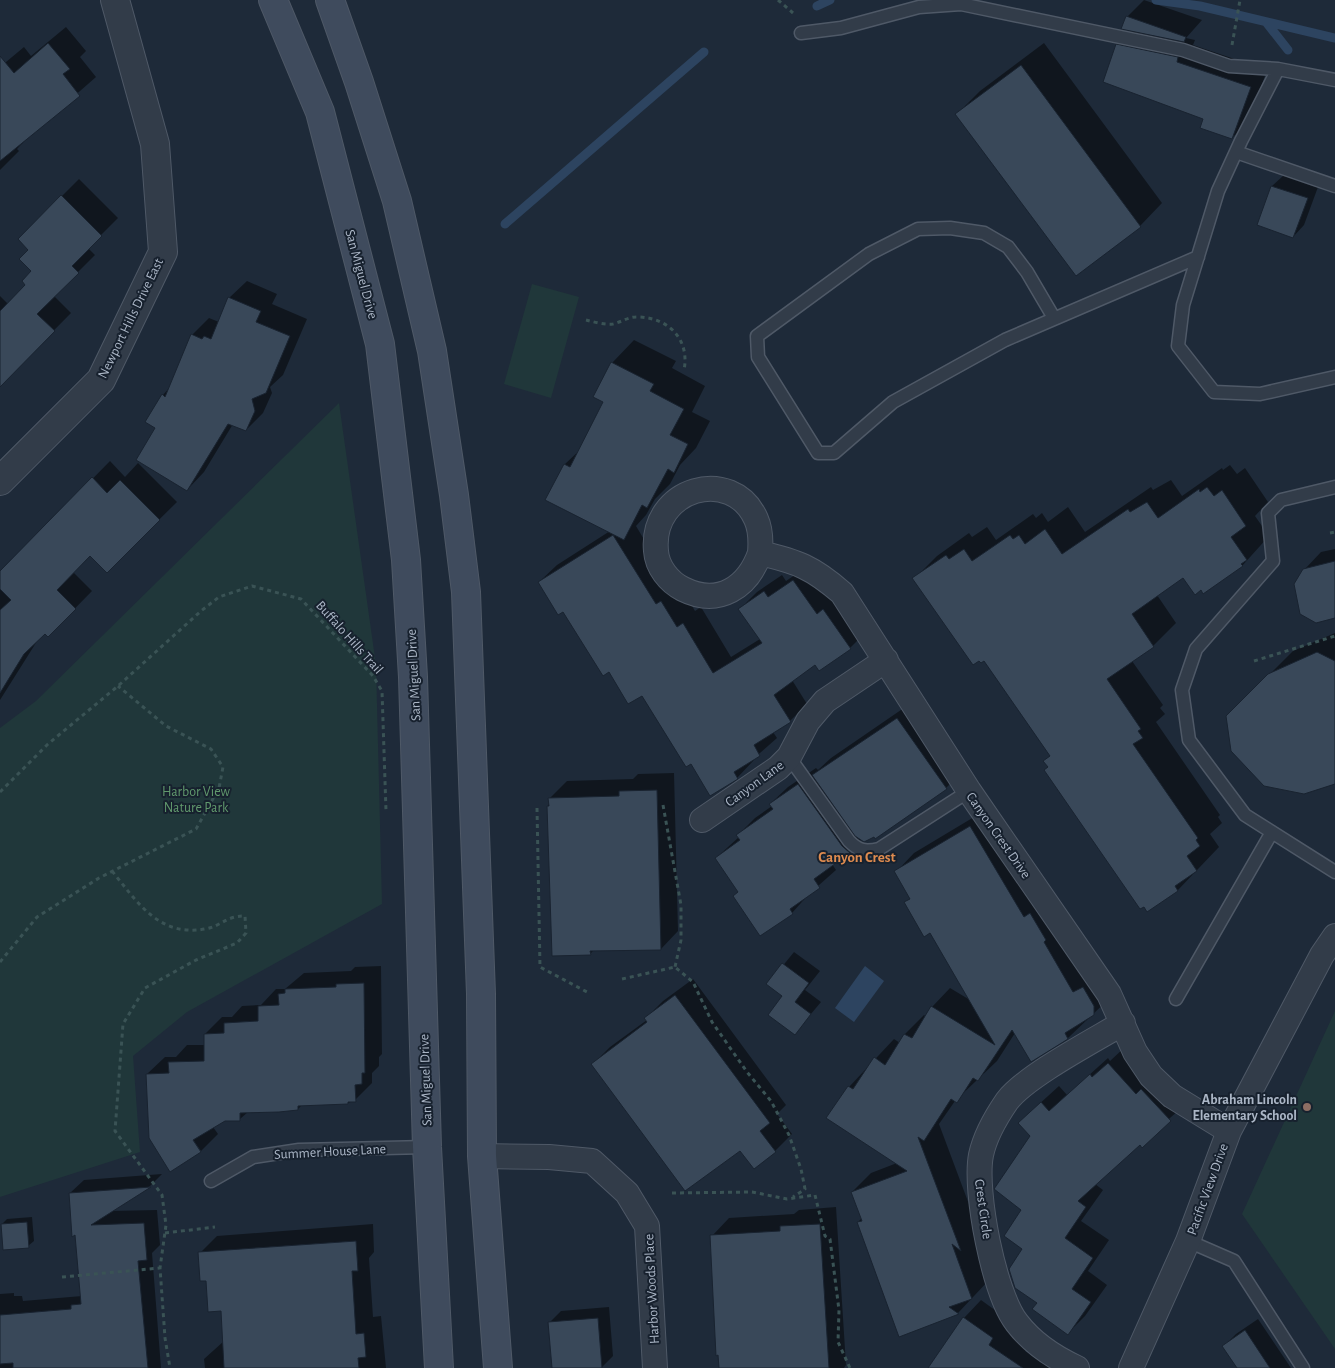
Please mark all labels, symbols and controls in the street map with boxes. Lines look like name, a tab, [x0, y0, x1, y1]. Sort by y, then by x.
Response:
street label: San Miguel Drive	[342, 228, 380, 320]
street label: Newport Hills Drive East	[96, 256, 166, 381]
street label: Buffalo Hills Trail	[313, 598, 386, 677]
street label: San Miguel Drive	[405, 629, 423, 721]
street label: Canyon Lane	[723, 758, 786, 810]
park label: Harbor View Nature Park	[162, 785, 231, 815]
street label: Canyon Crest Drive	[963, 790, 1033, 881]
district label: Canyon Crest	[818, 850, 896, 865]
street label: San Miguel Drive	[417, 1034, 435, 1126]
place label: Abraham Lincoln Elementary School	[1192, 1093, 1297, 1123]
marker: Abraham Lincoln Elementary School	[1301, 1101, 1313, 1113]
street label: Summer House Lane	[274, 1142, 386, 1162]
street label: Pacific View Drive	[1185, 1142, 1231, 1237]
street label: Crest Circle	[972, 1178, 994, 1240]
street label: Harbor Woods Place	[642, 1233, 662, 1344]

